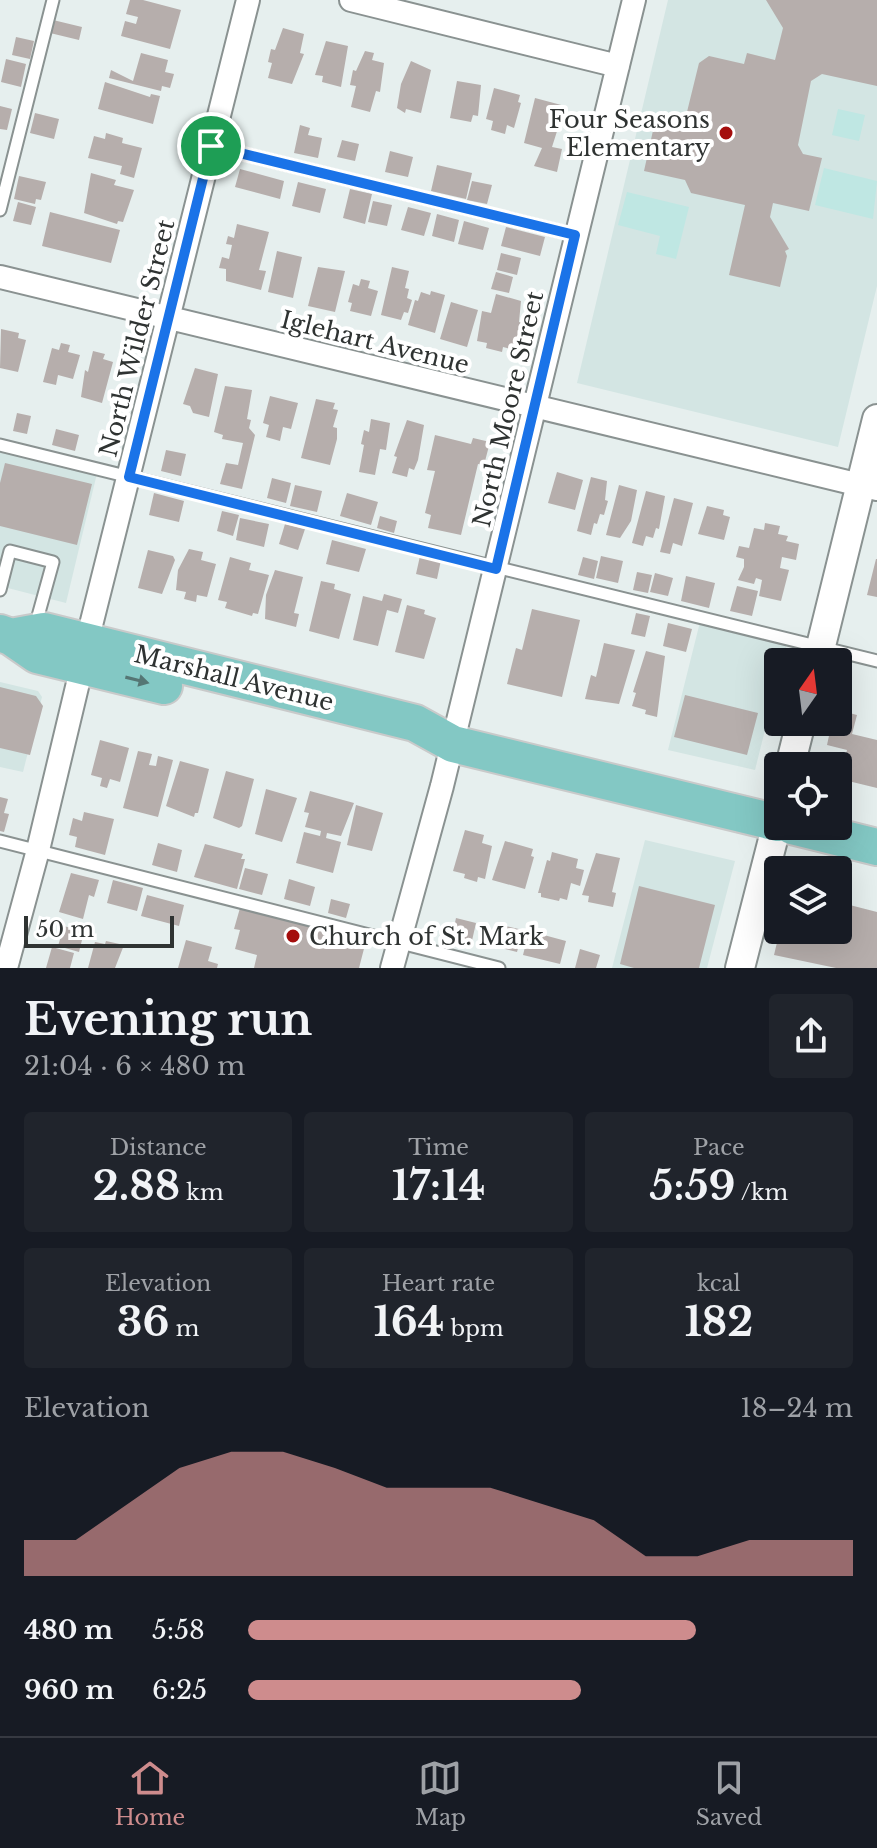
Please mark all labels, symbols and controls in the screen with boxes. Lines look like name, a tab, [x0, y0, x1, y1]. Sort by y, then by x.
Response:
place label: Four Seasons Elementary	[549, 105, 711, 162]
pin	[177, 112, 245, 180]
icon: arrive	[189, 124, 233, 168]
marker: Four Seasons Elementary	[717, 124, 735, 142]
street label: North Wilder Street	[93, 216, 181, 460]
street label: North Moore Street	[467, 288, 549, 530]
street label: Iglehart Avenue	[278, 305, 472, 379]
street label: Marshall Avenue	[131, 639, 337, 717]
north arrow	[764, 648, 852, 736]
map controls	[764, 648, 852, 944]
one-way arrow	[124, 674, 149, 686]
button: locate	[764, 752, 852, 840]
button: layers	[764, 856, 852, 944]
scale bar	[24, 912, 174, 948]
text: 50 m	[36, 916, 94, 943]
place label: Church of St. Mark	[309, 922, 544, 951]
marker: Church of St. Mark	[284, 927, 302, 945]
text: Evening run	[24, 992, 312, 1047]
button: share	[769, 994, 853, 1078]
text: 21:04 · 6 × 480 m	[24, 1050, 245, 1082]
text: Distance	[110, 1134, 207, 1161]
text: Time	[408, 1134, 469, 1161]
text: Pace	[693, 1134, 745, 1161]
text: 2.88	[93, 1161, 180, 1211]
text: 17:14	[392, 1161, 485, 1211]
text: 5:59	[650, 1161, 735, 1211]
text: km	[180, 1179, 224, 1206]
text: /km	[735, 1179, 788, 1206]
text: Elevation	[105, 1270, 211, 1297]
text: Heart rate	[382, 1270, 495, 1297]
text: kcal	[697, 1270, 741, 1297]
text: 36	[117, 1297, 169, 1347]
text: 164	[373, 1297, 444, 1347]
text: 182	[684, 1297, 753, 1347]
text: m	[169, 1315, 199, 1342]
text: bpm	[444, 1315, 504, 1342]
text: Elevation	[24, 1392, 150, 1424]
text: 18–24 m	[740, 1392, 853, 1424]
text: 480 m	[24, 1614, 113, 1646]
text: 5:58	[152, 1614, 205, 1646]
text: 960 m	[24, 1674, 114, 1706]
text: 6:25	[152, 1674, 207, 1706]
tab: Home	[115, 1756, 185, 1831]
tab: Map	[415, 1756, 466, 1831]
tab: Saved	[696, 1756, 762, 1831]

